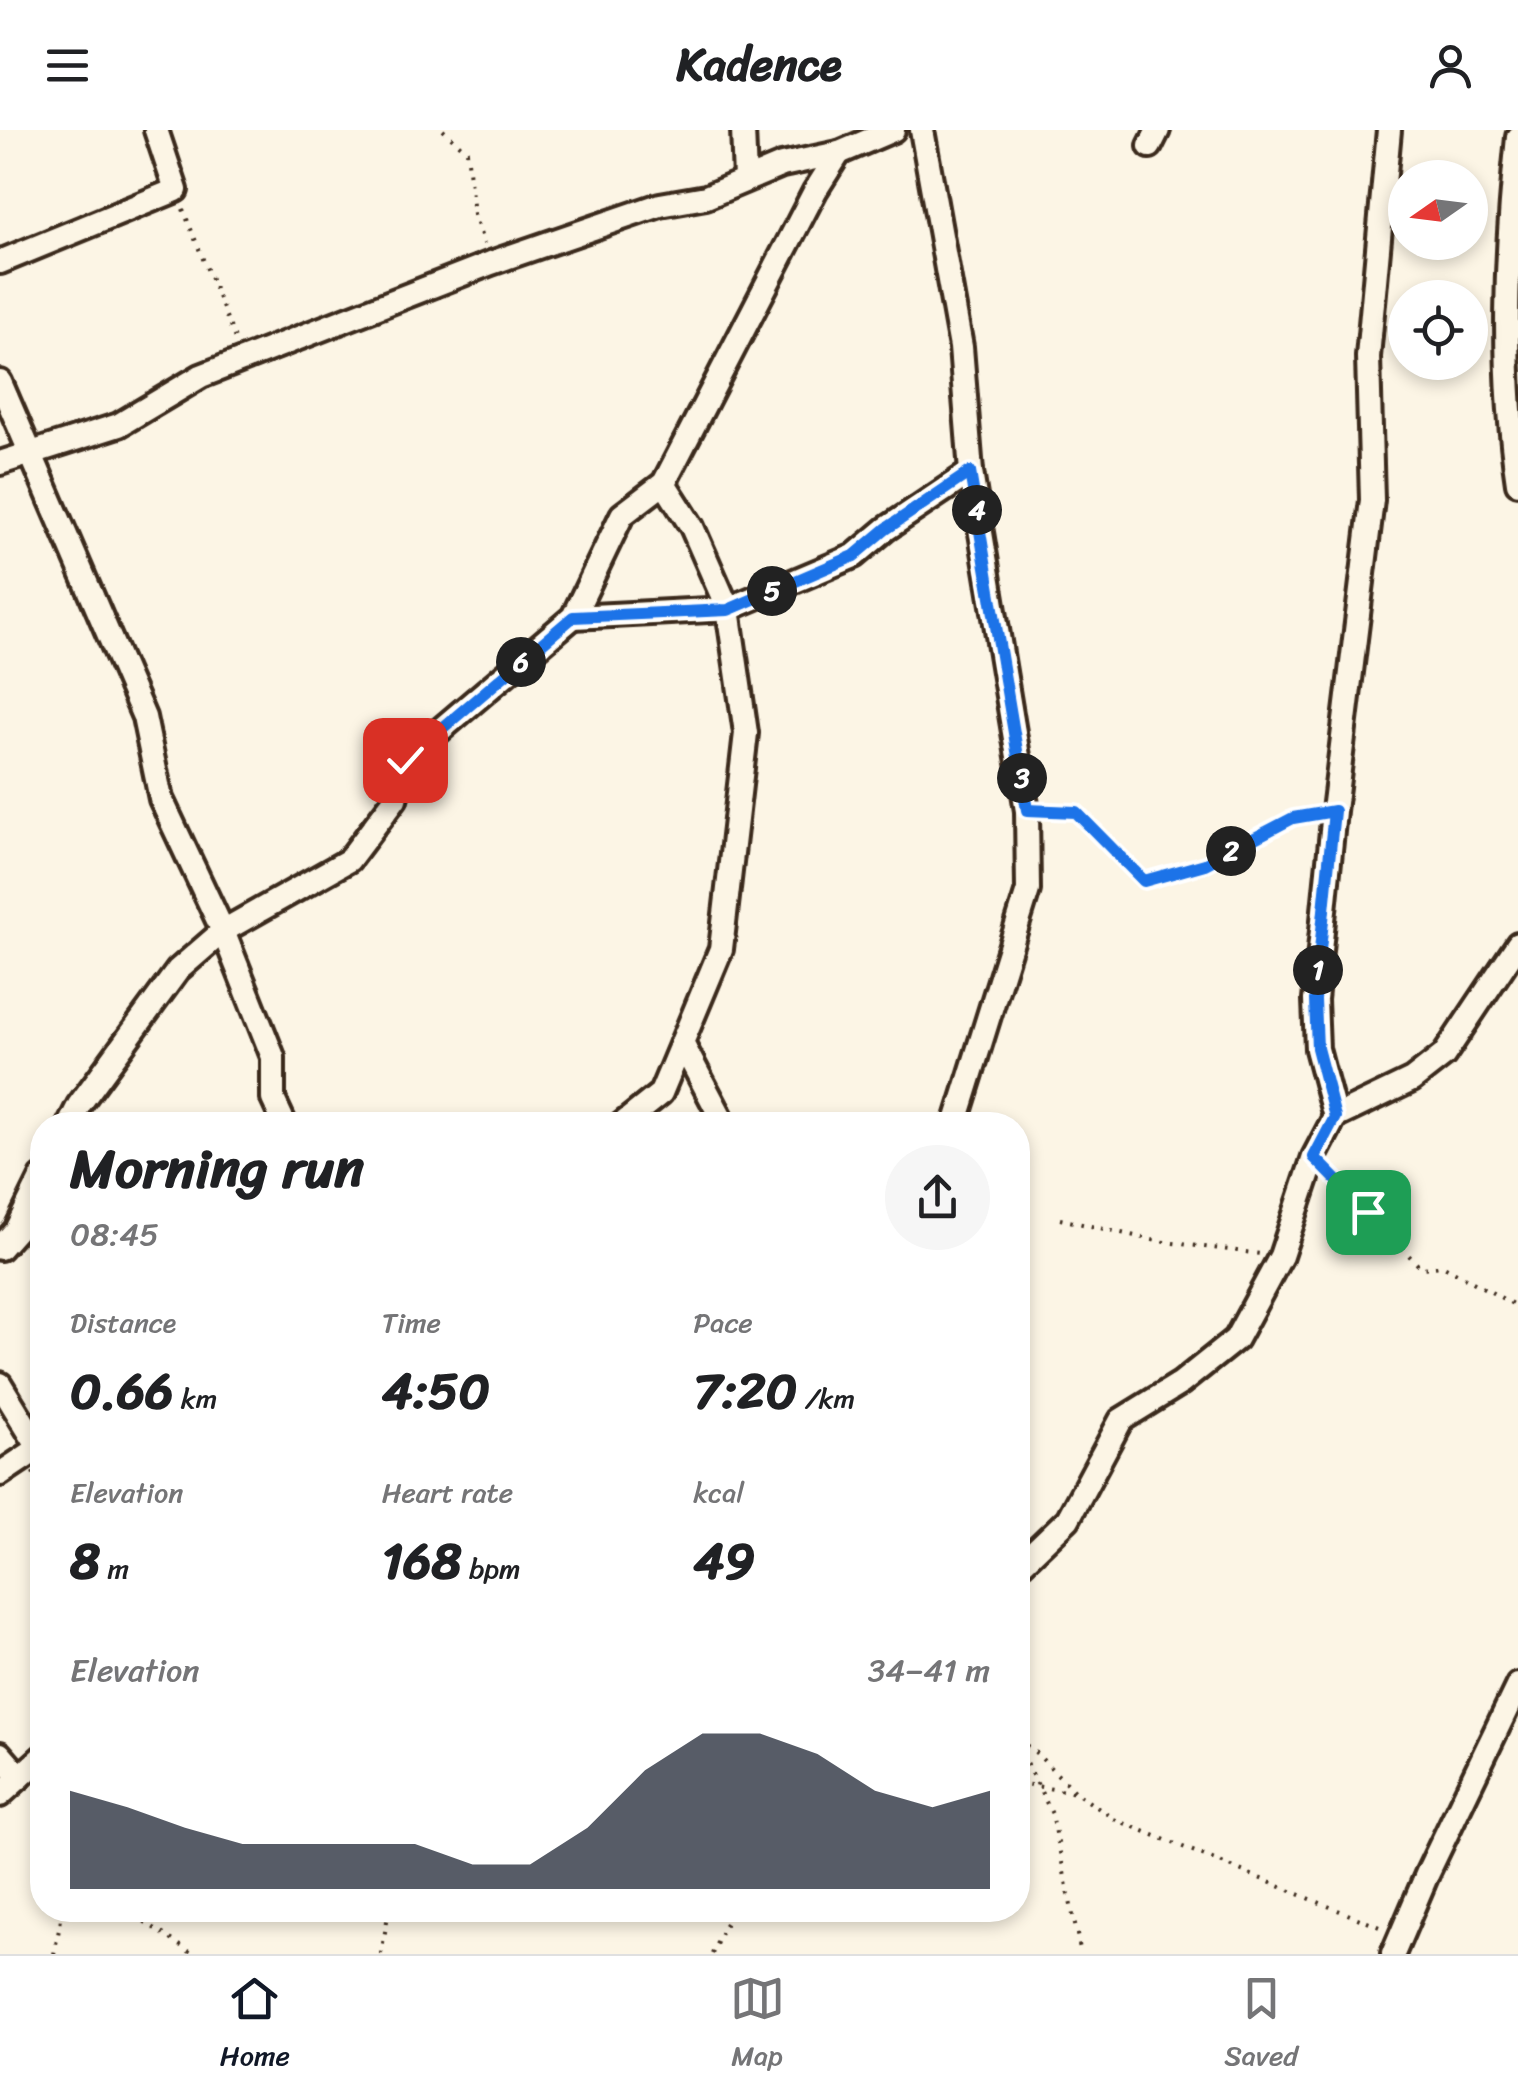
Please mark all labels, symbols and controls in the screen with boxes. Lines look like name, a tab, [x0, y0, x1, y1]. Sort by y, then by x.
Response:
text: Kadence	[676, 25, 842, 105]
icon: menu	[40, 38, 95, 93]
icon: person	[1423, 38, 1478, 93]
north arrow	[1388, 160, 1488, 260]
map controls	[1388, 160, 1488, 380]
button: locate	[1388, 280, 1488, 380]
pin: 4	[952, 485, 1002, 535]
text: 4	[968, 485, 986, 534]
pin: 5	[747, 566, 797, 616]
text: 5	[763, 566, 781, 615]
pin: 6	[496, 637, 546, 687]
text: 6	[513, 637, 529, 686]
pin	[363, 718, 448, 803]
icon: check	[378, 733, 433, 788]
pin: 3	[997, 753, 1047, 803]
text: 3	[1014, 753, 1030, 802]
pin: 2	[1206, 826, 1256, 876]
text: 2	[1223, 826, 1239, 875]
pin: 1	[1293, 945, 1343, 995]
text: 1	[1312, 945, 1324, 994]
text: Morning run	[70, 1120, 364, 1217]
button: share	[885, 1145, 990, 1250]
pin	[1326, 1170, 1411, 1255]
icon: arrive	[1341, 1185, 1396, 1240]
text: 08:45	[70, 1206, 159, 1263]
text: Distance	[70, 1298, 176, 1347]
text: Time	[382, 1298, 441, 1347]
text: Pace	[693, 1298, 753, 1347]
text: 0.66	[70, 1347, 174, 1436]
text: 4:50	[382, 1347, 490, 1436]
text: 7:20	[693, 1347, 797, 1436]
text: km	[174, 1374, 217, 1423]
text: /km	[797, 1374, 855, 1423]
text: Elevation	[70, 1468, 183, 1517]
text: Heart rate	[382, 1468, 513, 1517]
text: kcal	[693, 1468, 744, 1517]
text: 8	[70, 1517, 100, 1606]
text: 168	[382, 1517, 462, 1606]
text: 49	[693, 1517, 755, 1606]
text: m	[100, 1544, 129, 1593]
text: bpm	[462, 1544, 521, 1593]
text: Elevation	[70, 1642, 200, 1699]
text: 34–41 m	[868, 1642, 990, 1699]
tab: Home	[220, 1971, 290, 2080]
tab: Map	[730, 1971, 785, 2080]
tab: Saved	[1224, 1971, 1298, 2080]

